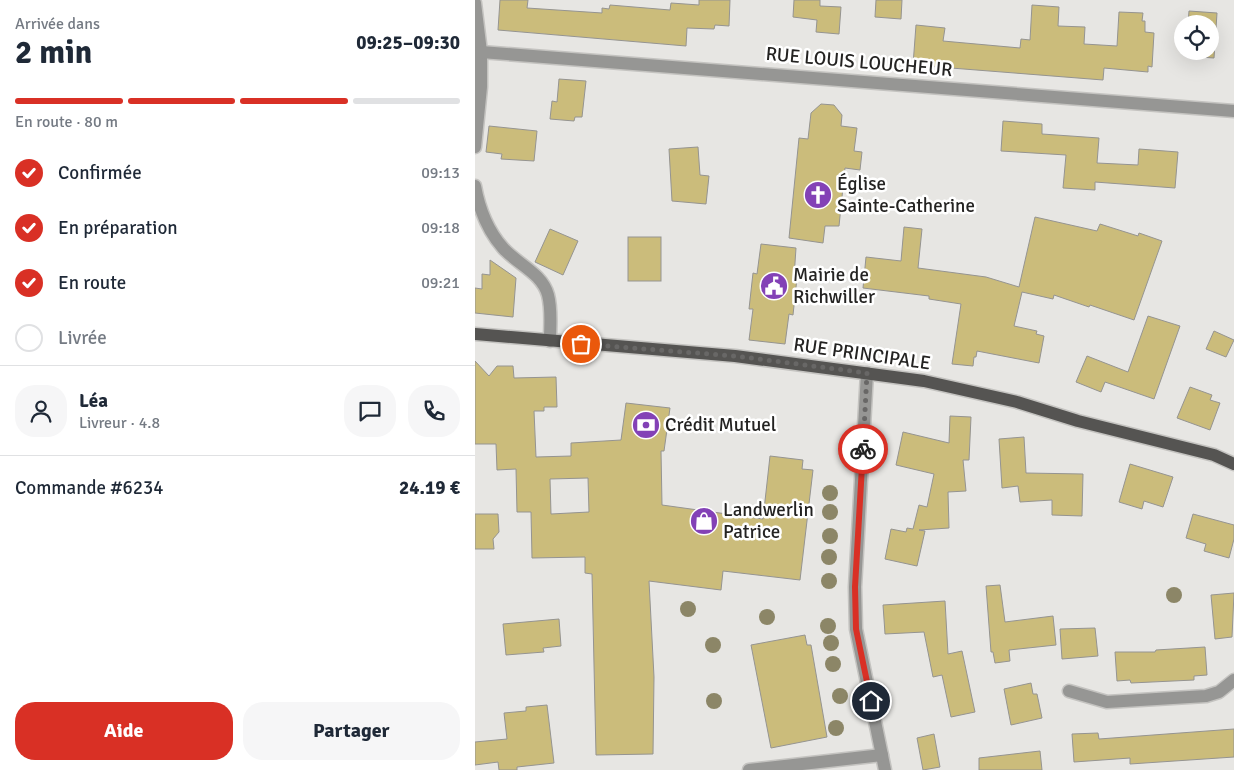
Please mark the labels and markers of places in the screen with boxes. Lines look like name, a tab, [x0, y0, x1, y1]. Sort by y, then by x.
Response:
place label: Église Sainte-Catherine	[837, 172, 975, 218]
church icon: Église Sainte-Catherine	[803, 180, 833, 210]
place label: Mairie de Richwiller	[793, 263, 875, 309]
public building icon: Mairie de Richwiller	[759, 271, 789, 301]
pin	[560, 323, 602, 365]
bank icon: Crédit Mutuel	[631, 410, 661, 440]
place label: Crédit Mutuel	[665, 413, 776, 437]
place label: Landwerlin Patrice	[723, 498, 814, 544]
shop icon: Landwerlin Patrice	[689, 506, 719, 536]
pin	[850, 680, 892, 722]

